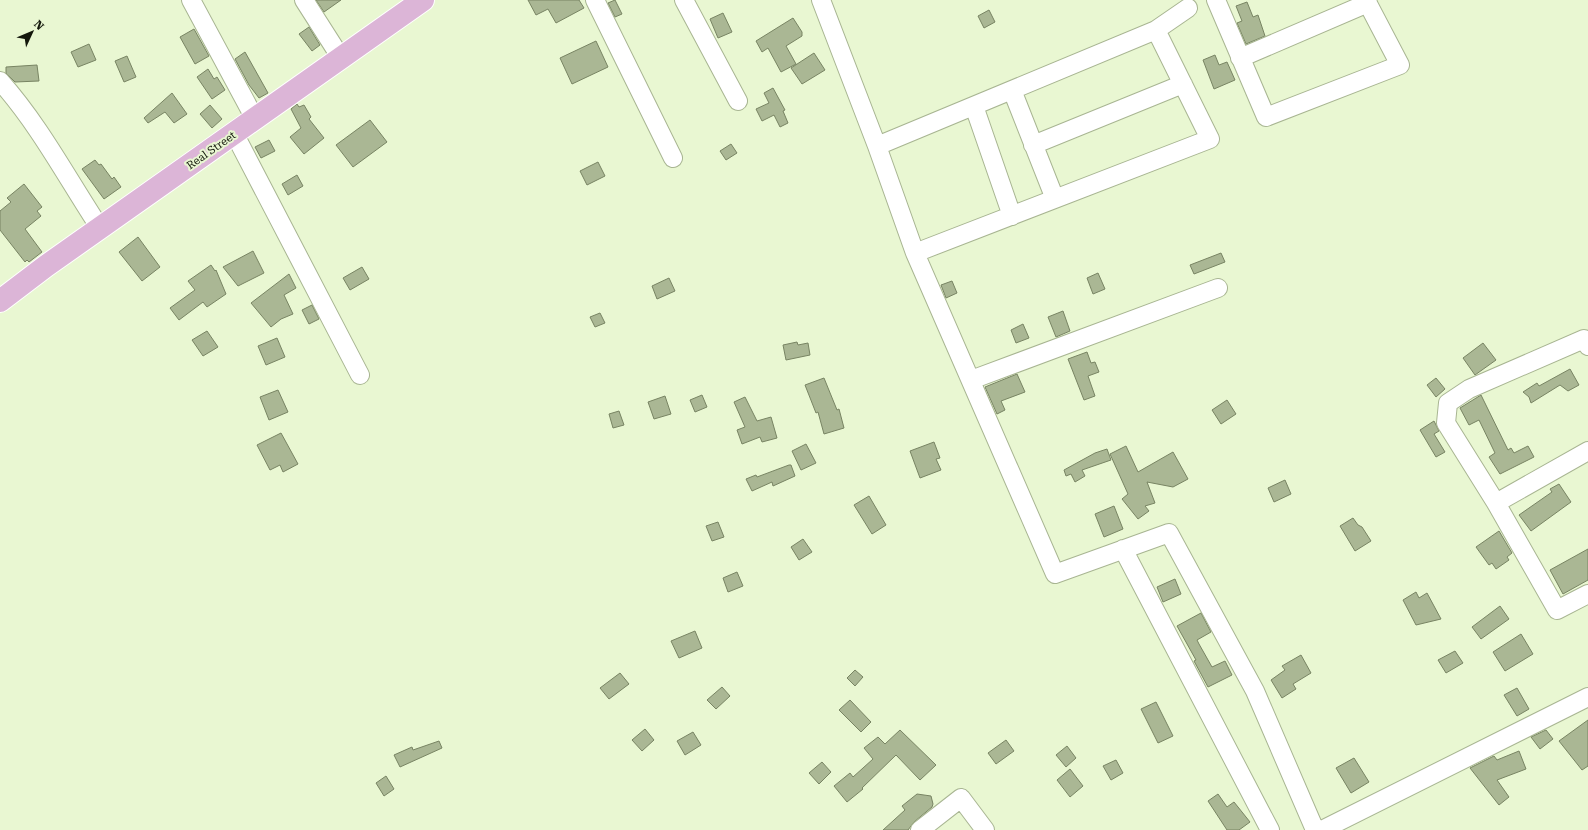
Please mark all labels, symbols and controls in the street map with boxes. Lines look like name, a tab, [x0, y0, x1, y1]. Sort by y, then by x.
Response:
north arrow	[12, 12, 52, 52]
text: N	[31, 18, 47, 33]
street label: Real Street	[184, 129, 238, 172]

